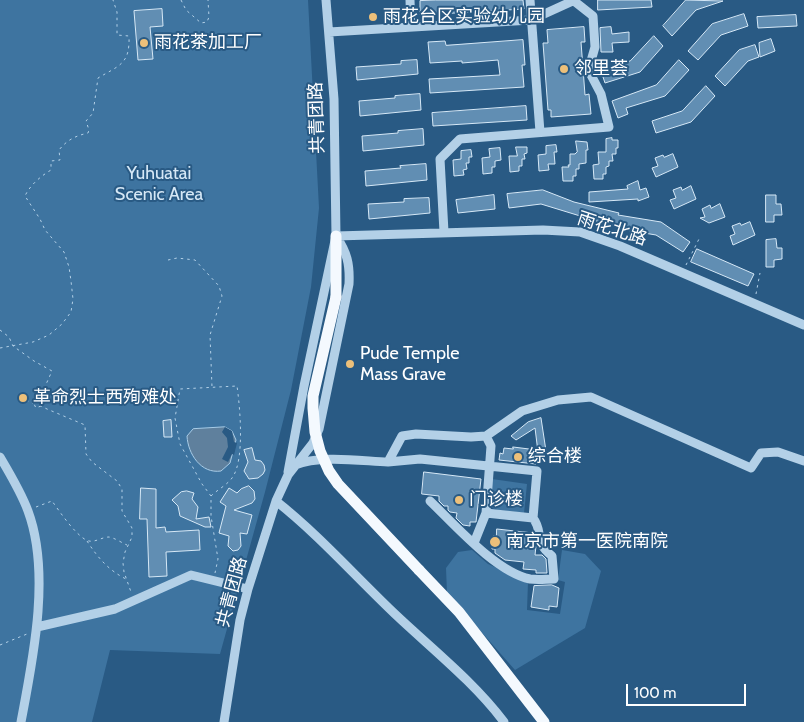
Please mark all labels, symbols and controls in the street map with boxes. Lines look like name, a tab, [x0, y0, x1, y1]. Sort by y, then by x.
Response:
place label: 雨花台区实验幼儿园	[383, 6, 545, 28]
marker: 雨花台区实验幼儿园	[367, 11, 379, 23]
place label: 雨花茶加工厂	[154, 32, 262, 54]
marker: 雨花茶加工厂	[138, 37, 150, 49]
place label: 邻里荟	[574, 58, 628, 80]
marker: 邻里荟	[558, 63, 570, 75]
street label: 共青团路	[305, 82, 329, 154]
park label: Yuhuatai Scenic Area	[115, 163, 203, 205]
street label: 雨花北路	[574, 208, 650, 250]
place label: Pude Temple Mass Grave	[360, 343, 459, 386]
marker: Pude Temple Mass Grave	[344, 358, 356, 370]
place label: 革命烈士西殉难处	[33, 387, 177, 409]
marker: 革命烈士西殉难处	[17, 392, 29, 404]
place label: 综合楼	[528, 446, 582, 468]
marker: 综合楼	[512, 451, 524, 463]
place label: 门诊楼	[469, 489, 523, 511]
marker: 门诊楼	[453, 494, 465, 506]
place label: 南京市第一医院南院	[506, 531, 668, 553]
marker: 南京市第一医院南院	[488, 535, 502, 549]
street label: 共青团路	[212, 554, 252, 630]
scale bar	[629, 674, 749, 706]
text: 100 m	[634, 684, 676, 702]

